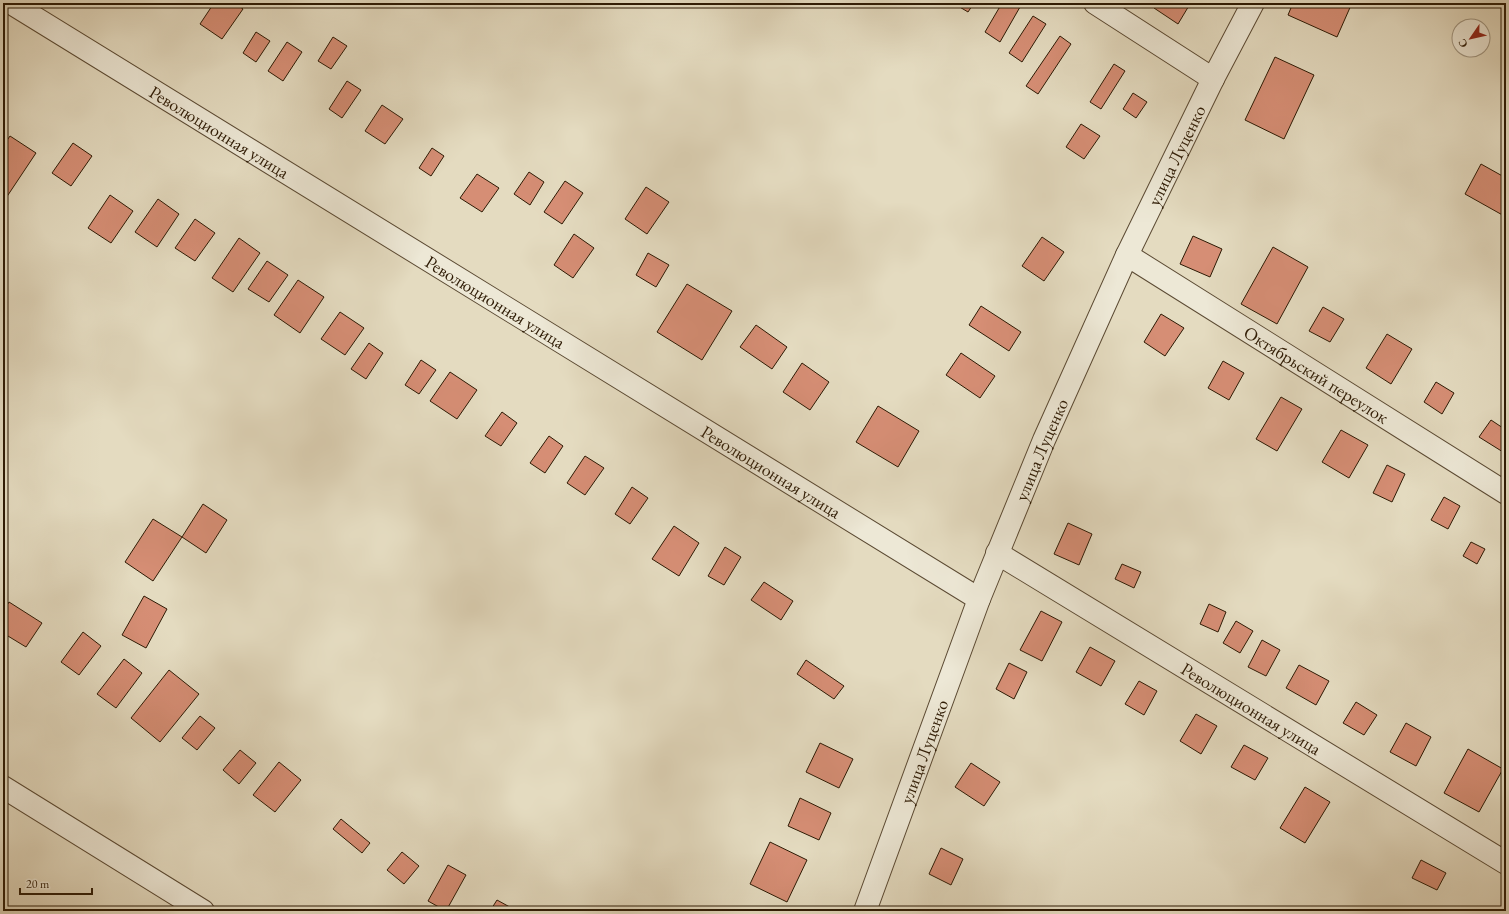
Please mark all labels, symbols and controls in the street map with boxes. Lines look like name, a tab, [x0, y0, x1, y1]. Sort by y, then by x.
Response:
north arrow	[1451, 18, 1491, 58]
text: С	[1455, 36, 1471, 51]
street label: Революционная улица	[145, 80, 295, 184]
street label: улица Луценко	[1142, 101, 1210, 209]
street label: Революционная улица	[421, 250, 570, 354]
street label: Октябрьский переулок	[1240, 320, 1394, 428]
street label: улица Луценко	[1009, 394, 1073, 504]
street label: Революционная улица	[697, 419, 846, 523]
street label: Революционная улица	[1177, 657, 1327, 760]
street label: улица Луценко	[894, 696, 953, 807]
scale bar	[20, 870, 92, 896]
text: 20 m	[26, 876, 50, 892]

